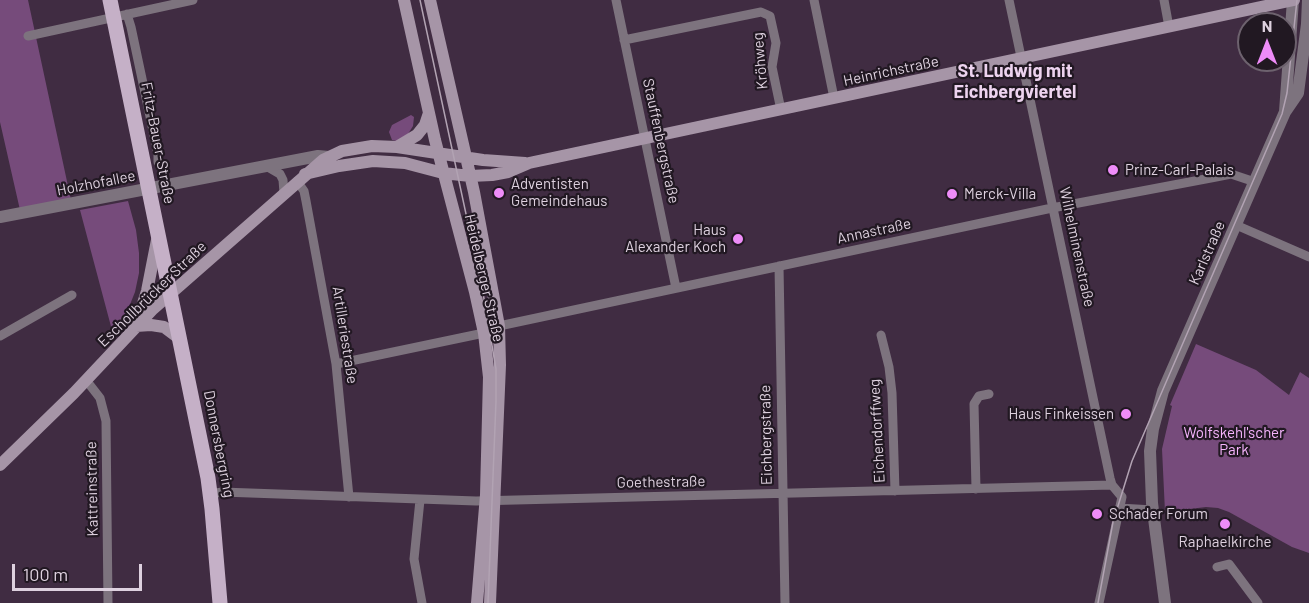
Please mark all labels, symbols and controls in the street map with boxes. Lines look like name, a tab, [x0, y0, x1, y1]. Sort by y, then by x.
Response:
north arrow	[1237, 12, 1297, 72]
text: N	[1262, 16, 1272, 35]
street label: Kröhweg	[749, 32, 771, 90]
street label: Heinrichstraße	[842, 52, 940, 90]
district label: St. Ludwig mit Eichbergviertel	[954, 60, 1076, 103]
street label: Stauffenbergstraße	[639, 77, 683, 205]
street label: Fritz-Bauer-Straße	[137, 81, 179, 205]
place label: Prinz-Carl-Palais	[1125, 161, 1234, 179]
marker: Prinz-Carl-Palais	[1106, 163, 1120, 177]
street label: Holzhofallee	[55, 167, 137, 199]
place label: Adventisten Gemeindehaus	[511, 175, 607, 210]
place label: Merck-Villa	[964, 185, 1036, 203]
street label: Wilhelminenstraße	[1055, 185, 1099, 309]
marker: Adventisten Gemeindehaus	[492, 186, 506, 200]
marker: Merck-Villa	[945, 187, 959, 201]
street label: Heidelberger Straße	[461, 212, 507, 344]
street label: Annastraße	[835, 214, 913, 248]
street label: Karlstraße	[1185, 218, 1229, 288]
place label: Haus Alexander Koch	[625, 221, 726, 256]
marker: Haus Alexander Koch	[731, 232, 745, 246]
street label: Eschollbrücker Straße	[94, 237, 210, 351]
street label: Artilleriestraße	[328, 285, 362, 385]
street label: Eichendorffweg	[865, 379, 889, 483]
street label: Eichbergstraße	[756, 385, 776, 485]
street label: Donnersbergring	[200, 389, 238, 499]
place label: Haus Finkeissen	[1009, 405, 1114, 423]
marker: Haus Finkeissen	[1119, 407, 1133, 421]
park label: Wolfskehl'scher Park	[1183, 424, 1285, 459]
street label: Kattreinstraße	[82, 441, 102, 537]
street label: Goethestraße	[617, 472, 705, 492]
place label: Schader Forum	[1109, 505, 1208, 523]
marker: Schader Forum	[1090, 507, 1104, 521]
marker: Raphaelkirche	[1218, 517, 1232, 531]
place label: Raphaelkirche	[1179, 533, 1271, 551]
scale bar	[15, 552, 146, 590]
text: 100 m	[23, 563, 68, 585]

